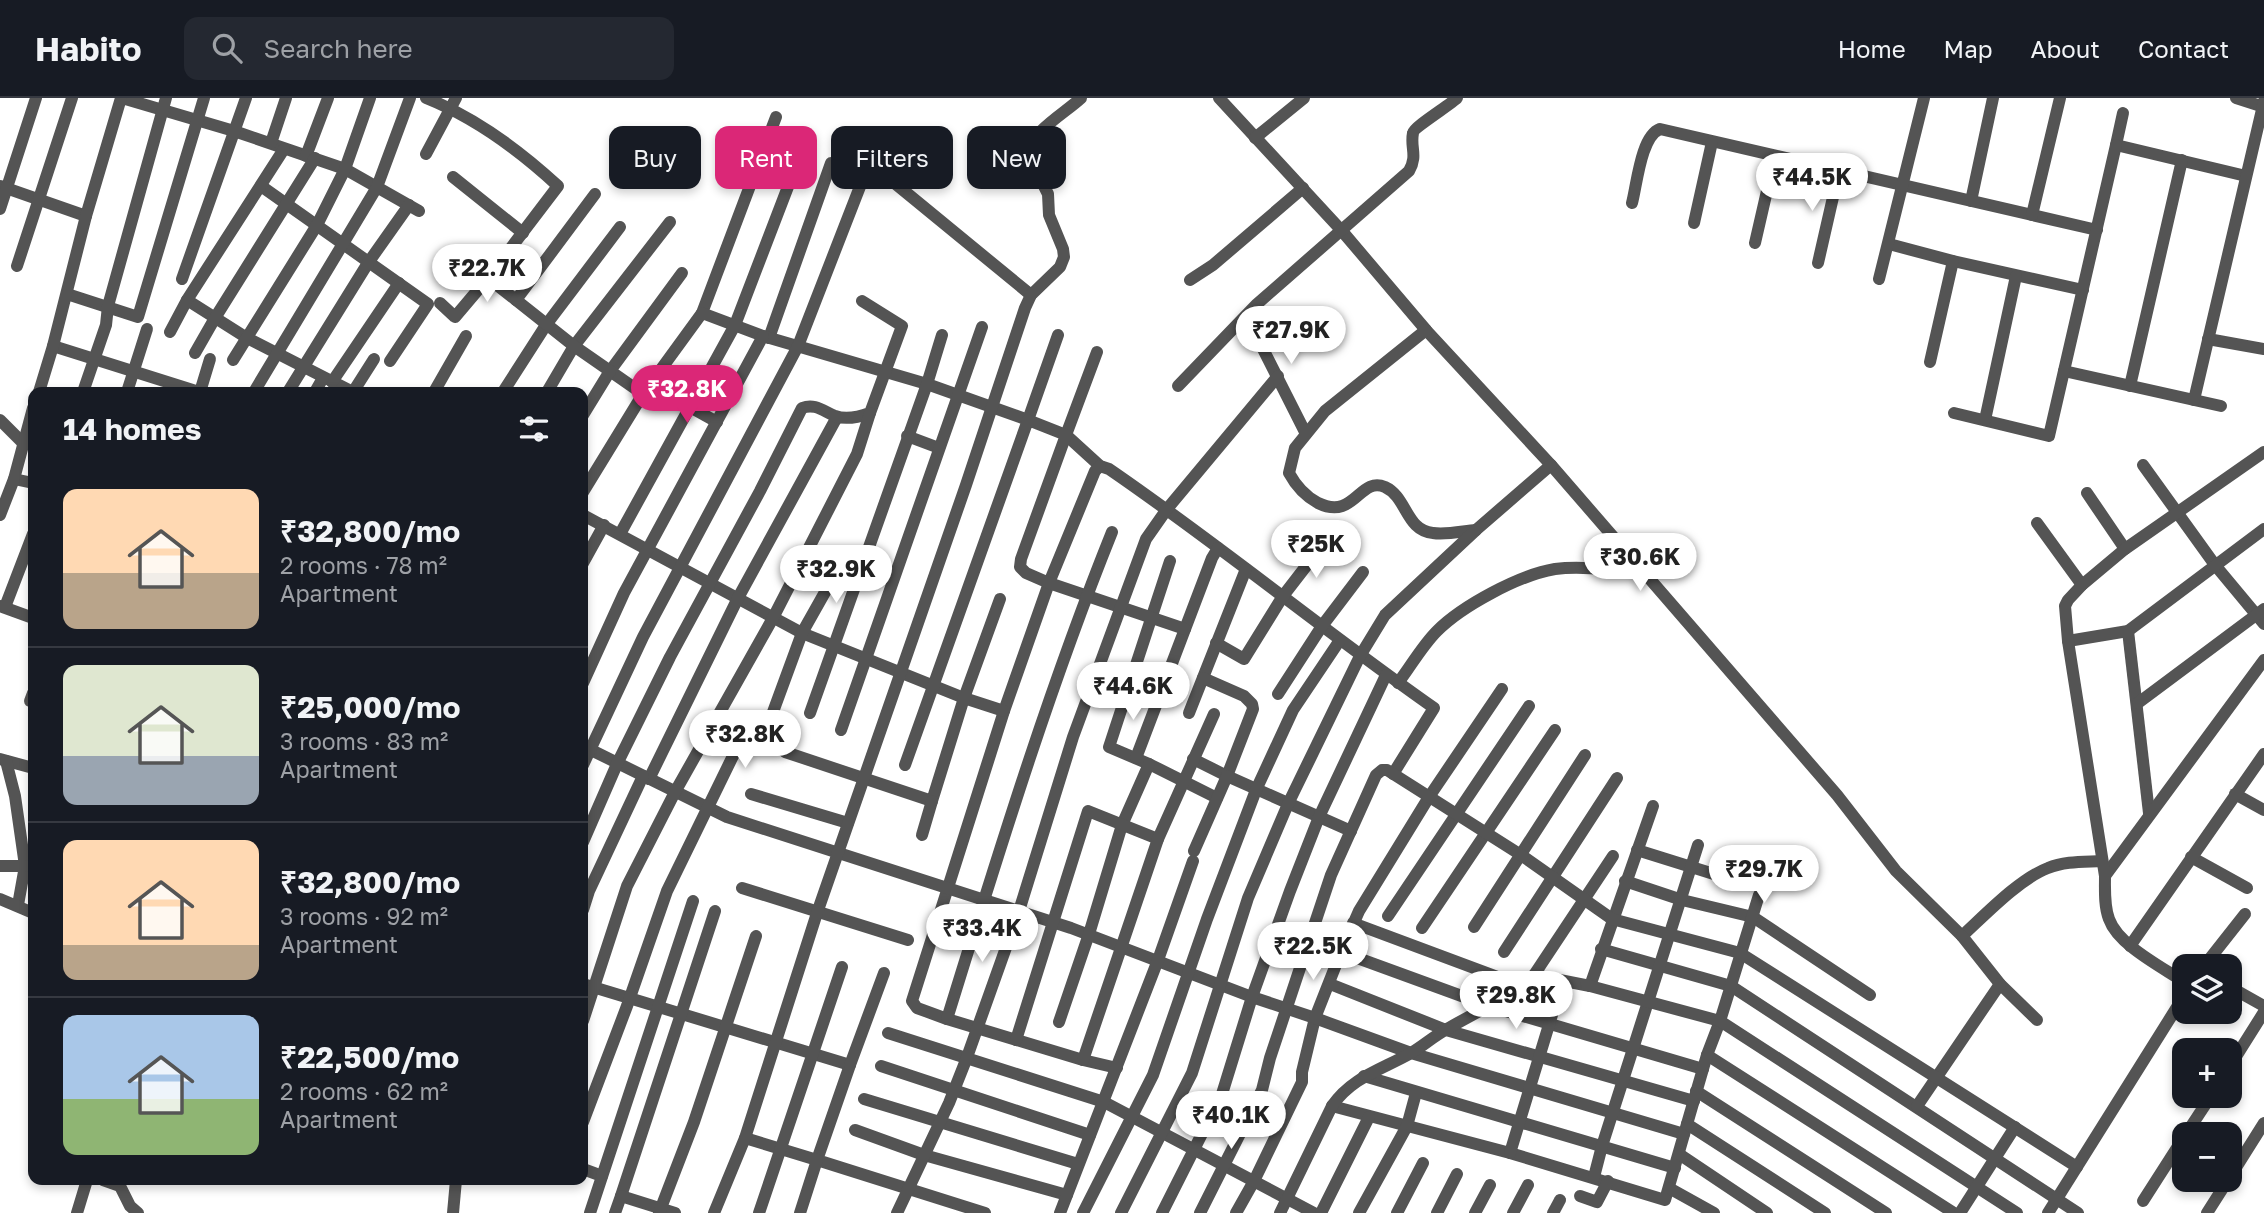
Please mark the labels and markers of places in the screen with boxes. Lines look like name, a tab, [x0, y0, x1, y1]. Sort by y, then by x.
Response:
pin: ₹44.5K	[1755, 153, 1869, 213]
pin: ₹22.7K	[430, 244, 544, 304]
pin: ₹27.9K	[1234, 306, 1348, 366]
pin: ₹32.8K	[630, 366, 744, 425]
pin: ₹25K	[1275, 520, 1357, 580]
pin: ₹30.6K	[1583, 533, 1697, 593]
pin: ₹32.9K	[779, 546, 893, 605]
pin: ₹44.6K	[1076, 662, 1190, 722]
pin: ₹32.8K	[688, 710, 802, 770]
pin: ₹29.7K	[1707, 846, 1821, 905]
pin: ₹33.4K	[925, 904, 1039, 964]
pin: ₹22.5K	[1256, 922, 1370, 982]
pin: ₹29.8K	[1459, 972, 1573, 1031]
pin: ₹40.1K	[1174, 1091, 1288, 1151]

